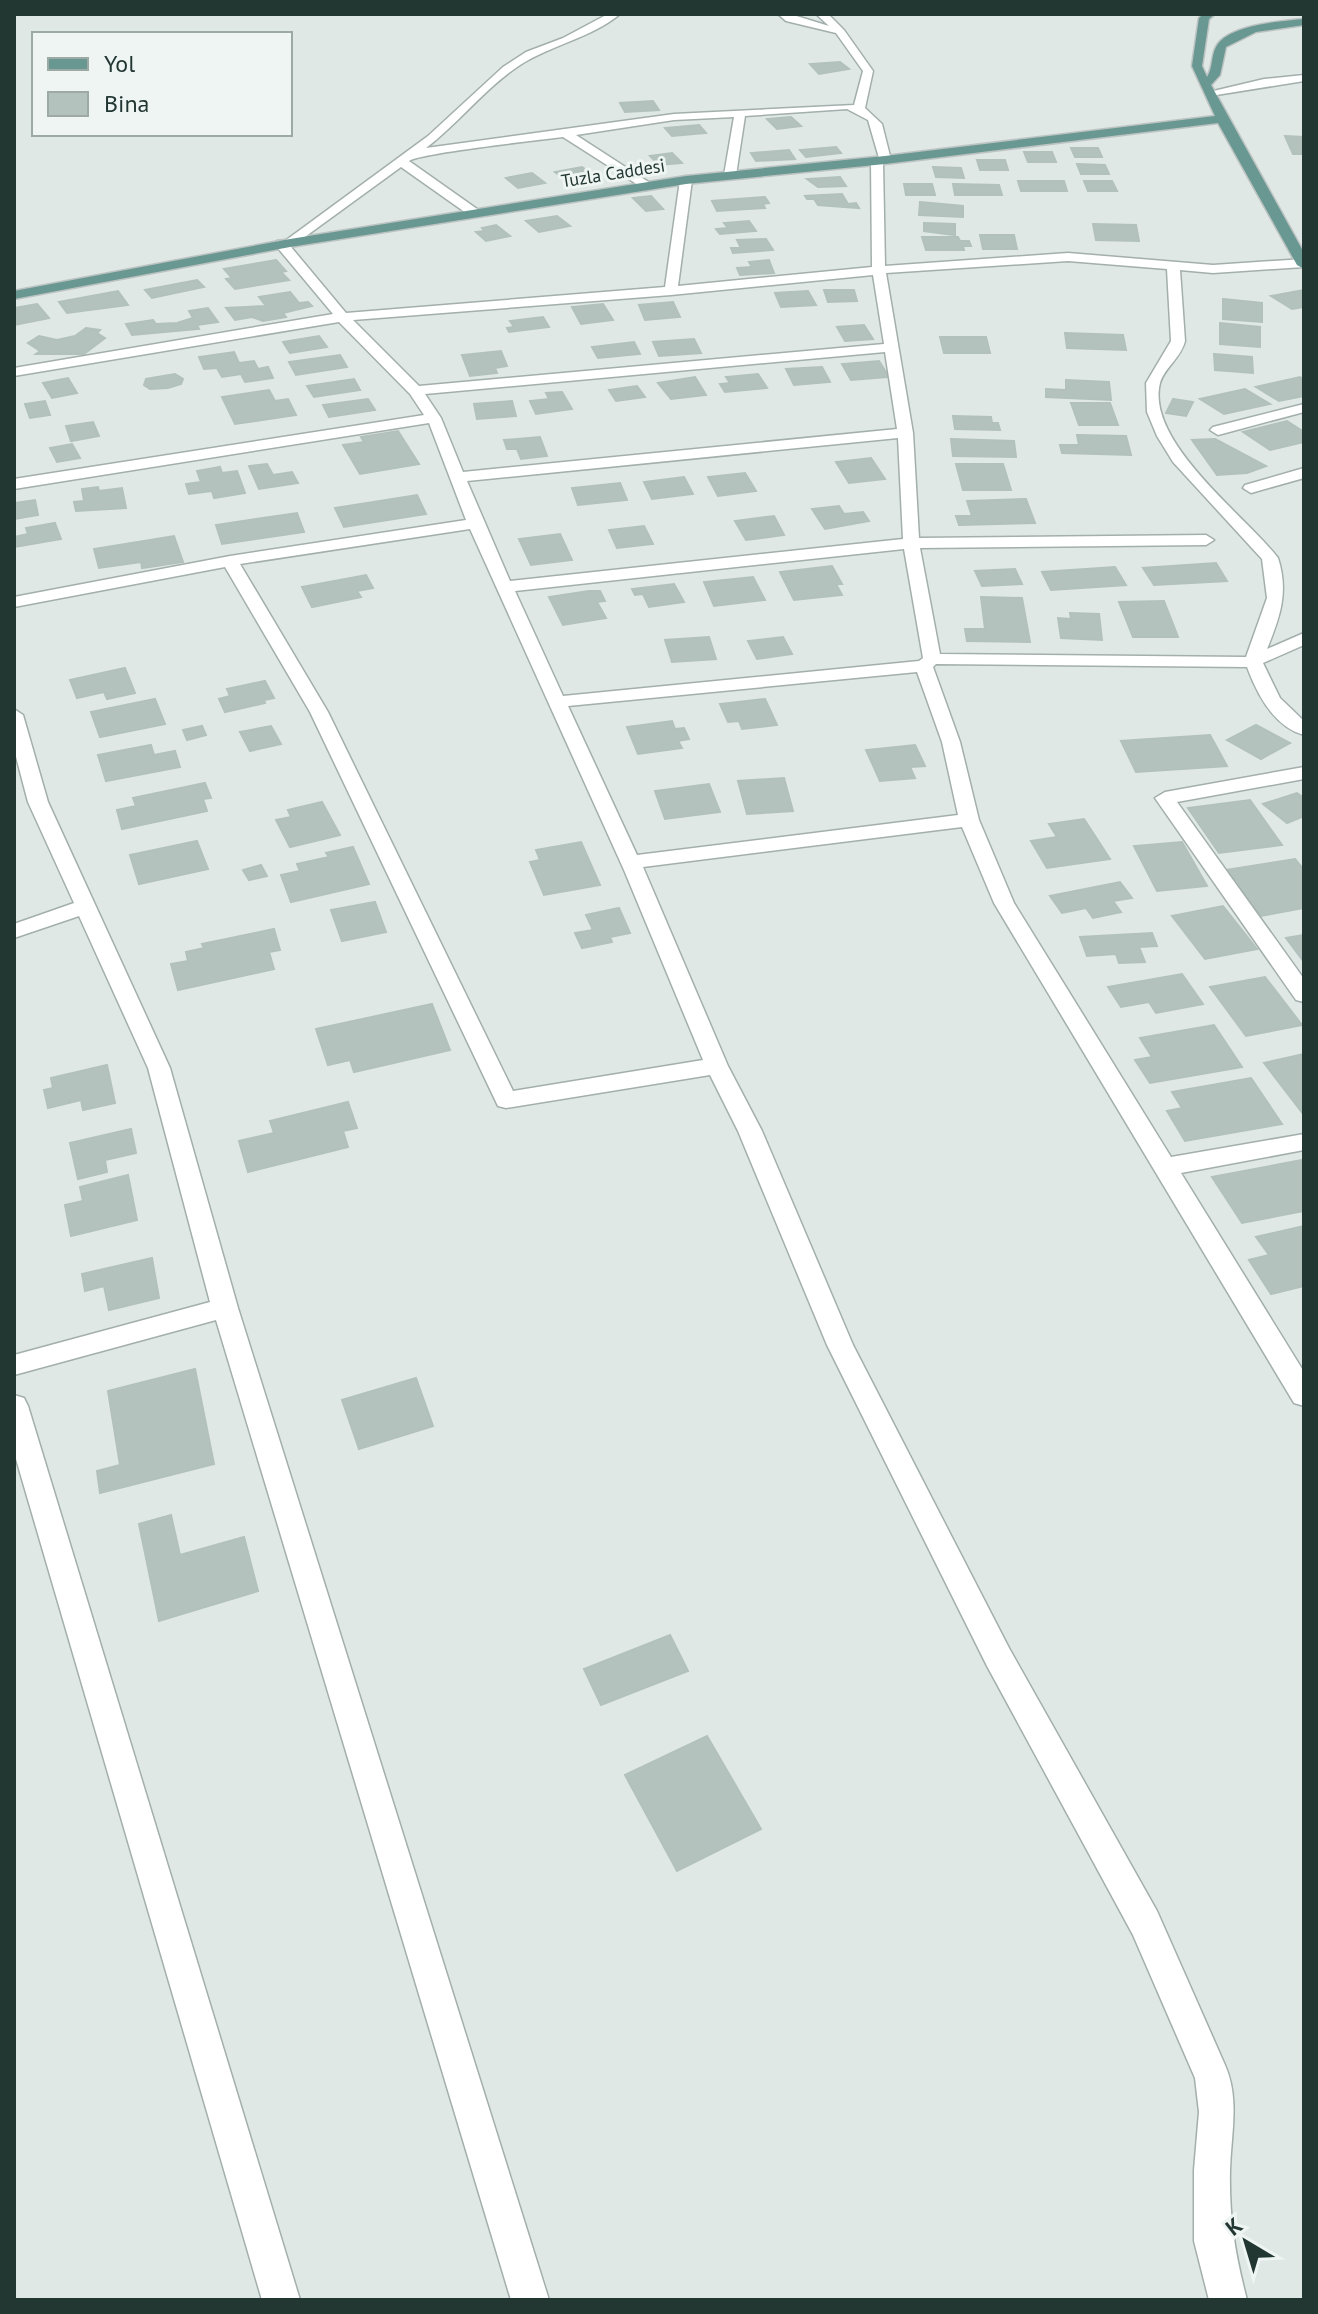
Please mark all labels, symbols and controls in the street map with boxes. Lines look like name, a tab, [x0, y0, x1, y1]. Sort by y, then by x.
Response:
legend	[32, 32, 292, 136]
text: Yol	[104, 48, 135, 79]
text: Bina	[104, 88, 149, 119]
street label: Tuzla Caddesi	[560, 153, 666, 193]
north arrow	[1206, 2202, 1286, 2282]
text: K	[1220, 2211, 1248, 2241]

